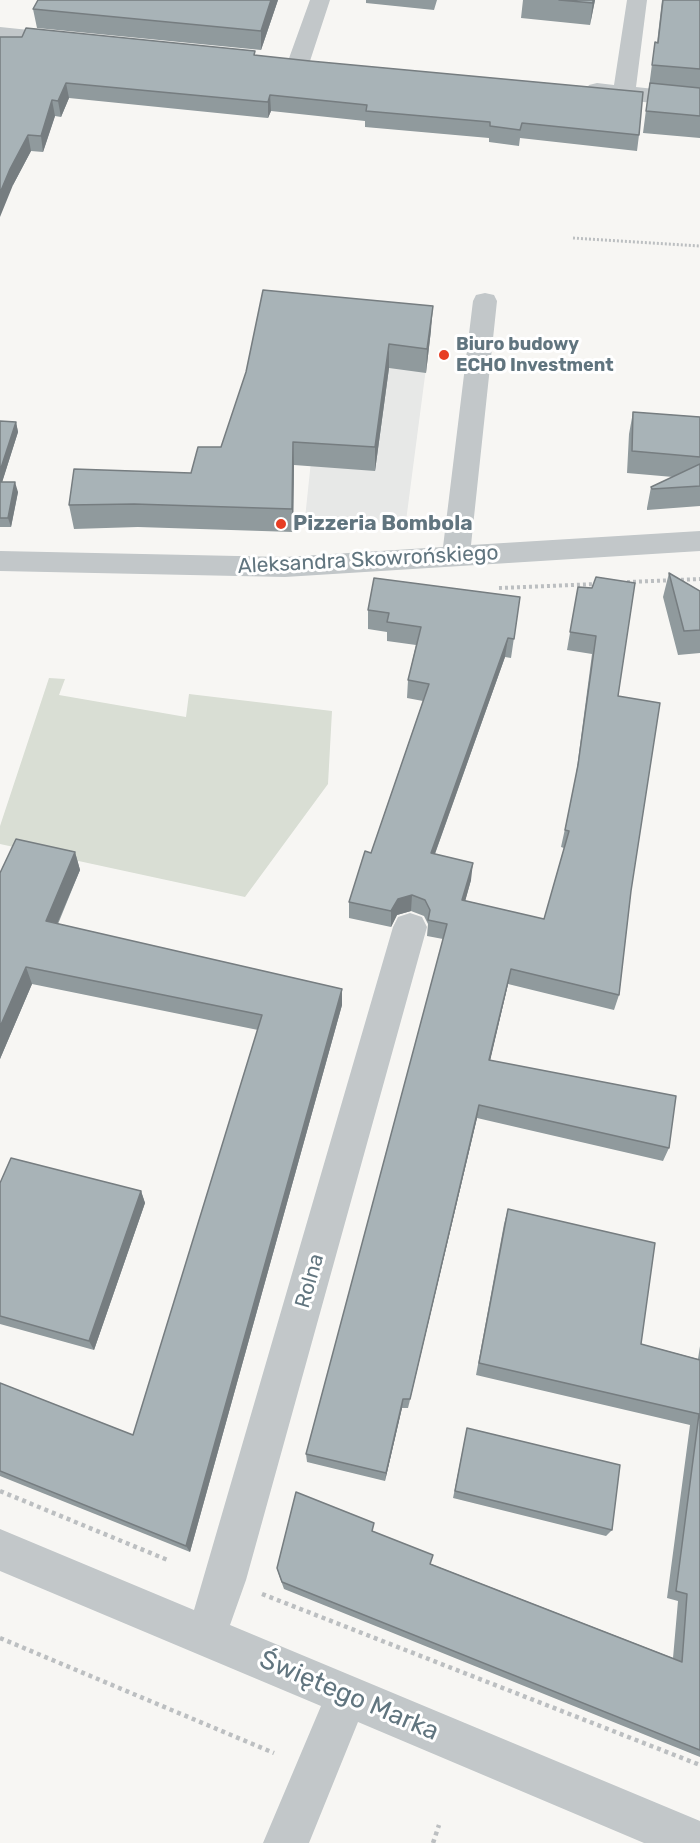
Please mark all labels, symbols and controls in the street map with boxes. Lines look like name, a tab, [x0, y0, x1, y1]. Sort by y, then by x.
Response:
place label: Biuro budowy ECHO Investment	[456, 334, 614, 376]
marker: Biuro budowy ECHO Investment	[437, 348, 451, 362]
place label: Pizzeria Bombola	[293, 511, 473, 537]
marker: Pizzeria Bombola	[274, 517, 288, 531]
street label: Aleksandra Skowrońskiego	[237, 541, 499, 579]
street label: Rolna	[290, 1251, 330, 1311]
street label: Świętego Marka	[255, 1644, 443, 1748]

